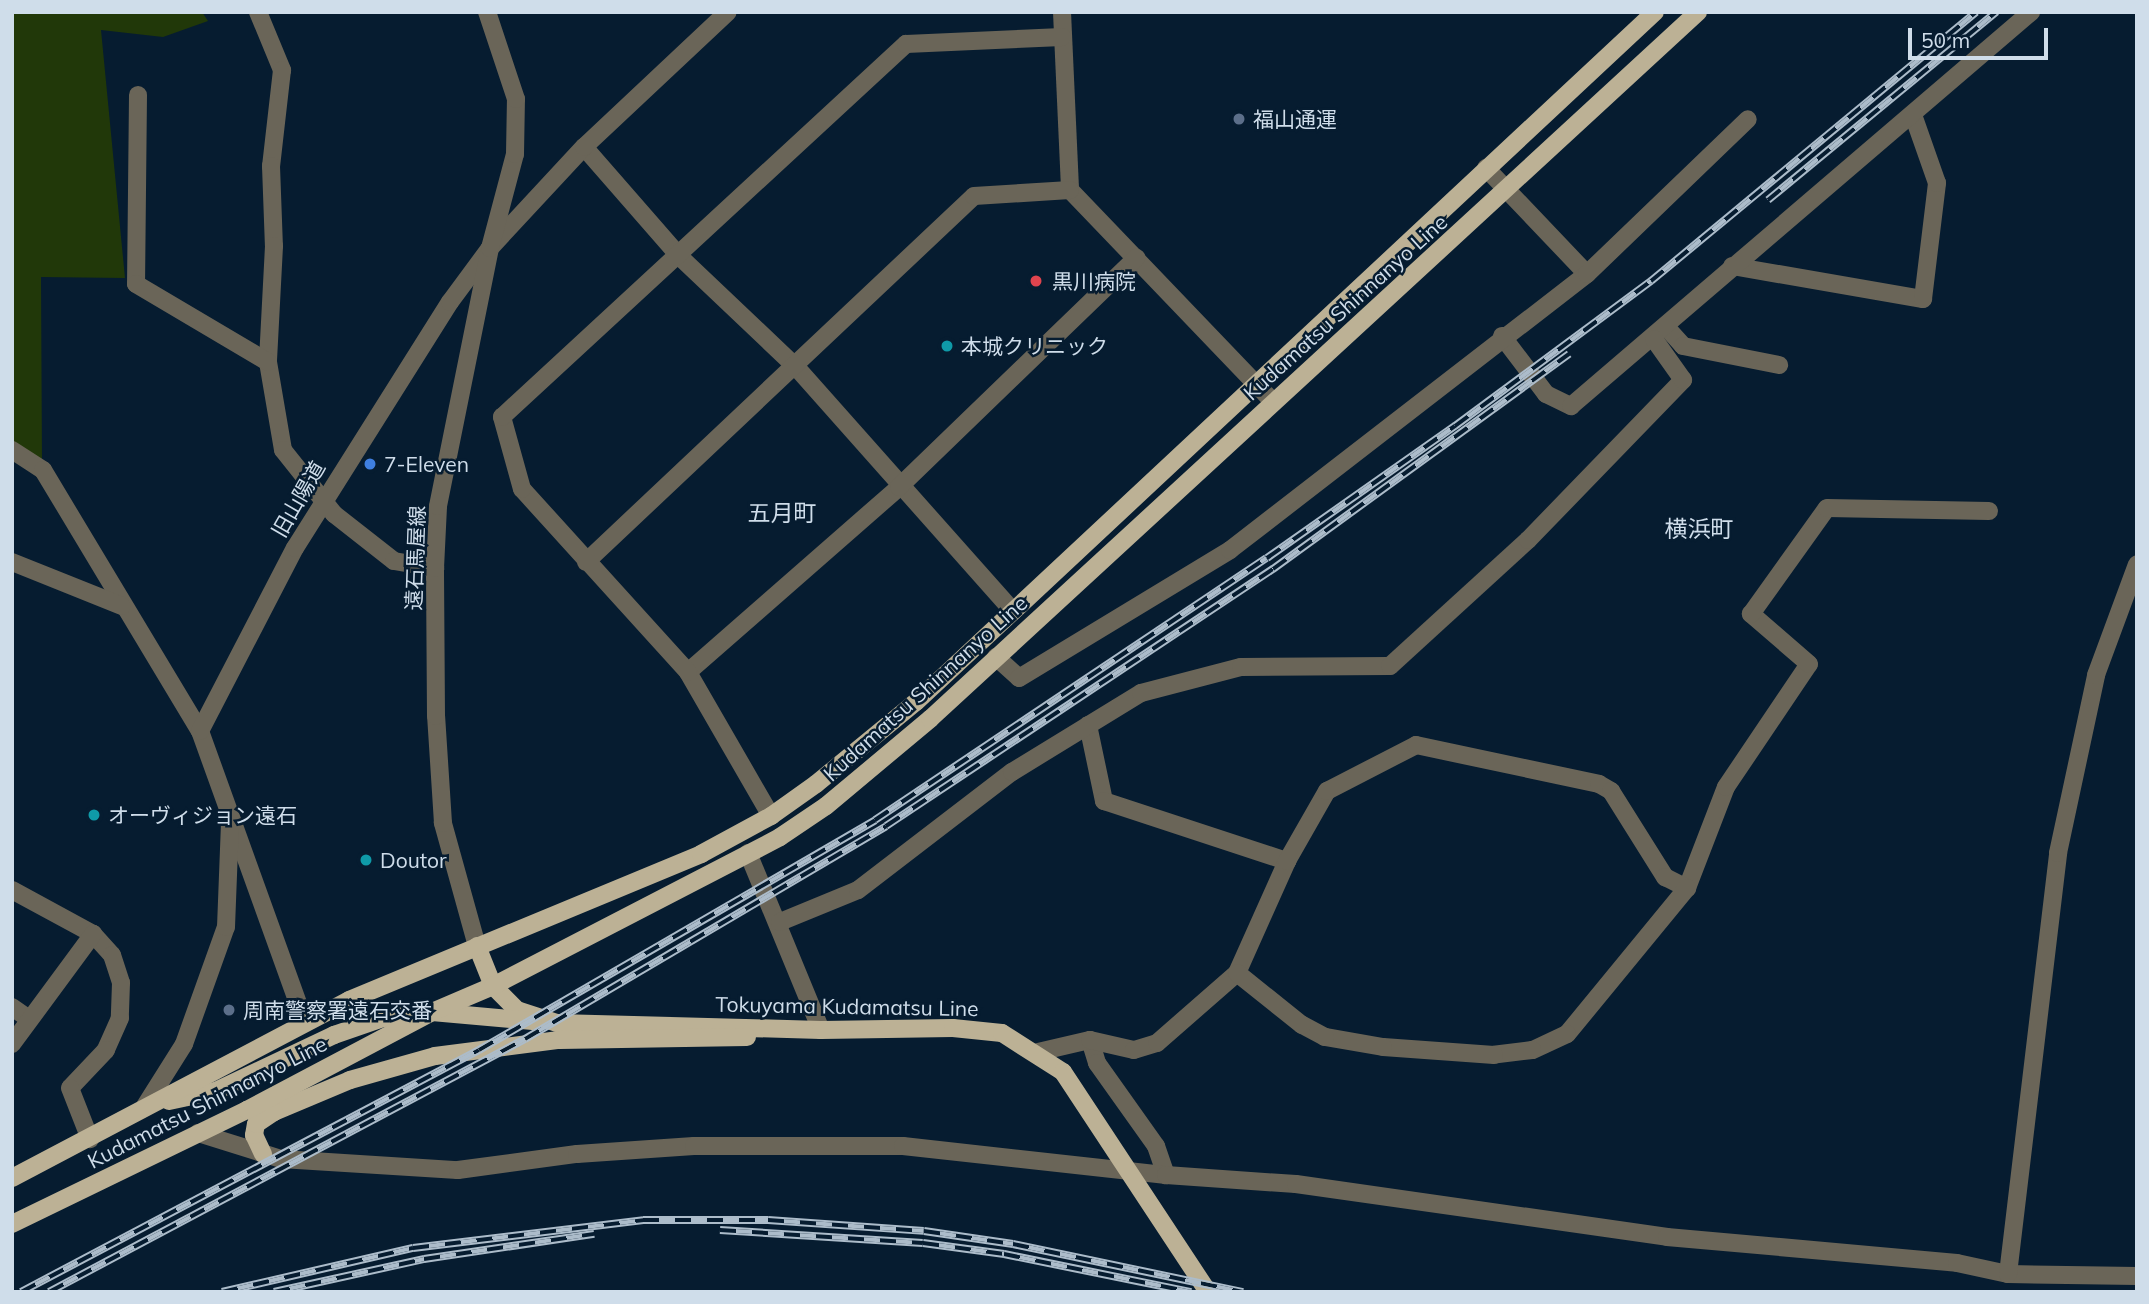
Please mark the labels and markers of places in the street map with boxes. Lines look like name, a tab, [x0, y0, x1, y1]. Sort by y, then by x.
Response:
place label: 福山通運	[1253, 106, 1337, 132]
marker: 福山通運	[1231, 111, 1247, 127]
place label: 黒川病院	[1052, 268, 1136, 294]
marker: 黒川病院	[1026, 271, 1046, 291]
place label: 本城クリニック	[961, 333, 1108, 359]
marker: 本城クリニック	[939, 338, 955, 354]
place label: 7-Eleven	[384, 451, 469, 477]
marker: 7-Eleven	[362, 456, 378, 472]
place label: オーヴィジョン遠石	[108, 802, 297, 828]
marker: オーヴィジョン遠石	[86, 807, 102, 823]
place label: Doutor	[380, 847, 447, 873]
marker: Doutor	[358, 852, 374, 868]
place label: 周南警察署遠石交番	[243, 997, 432, 1023]
marker: 周南警察署遠石交番	[221, 1002, 237, 1018]

